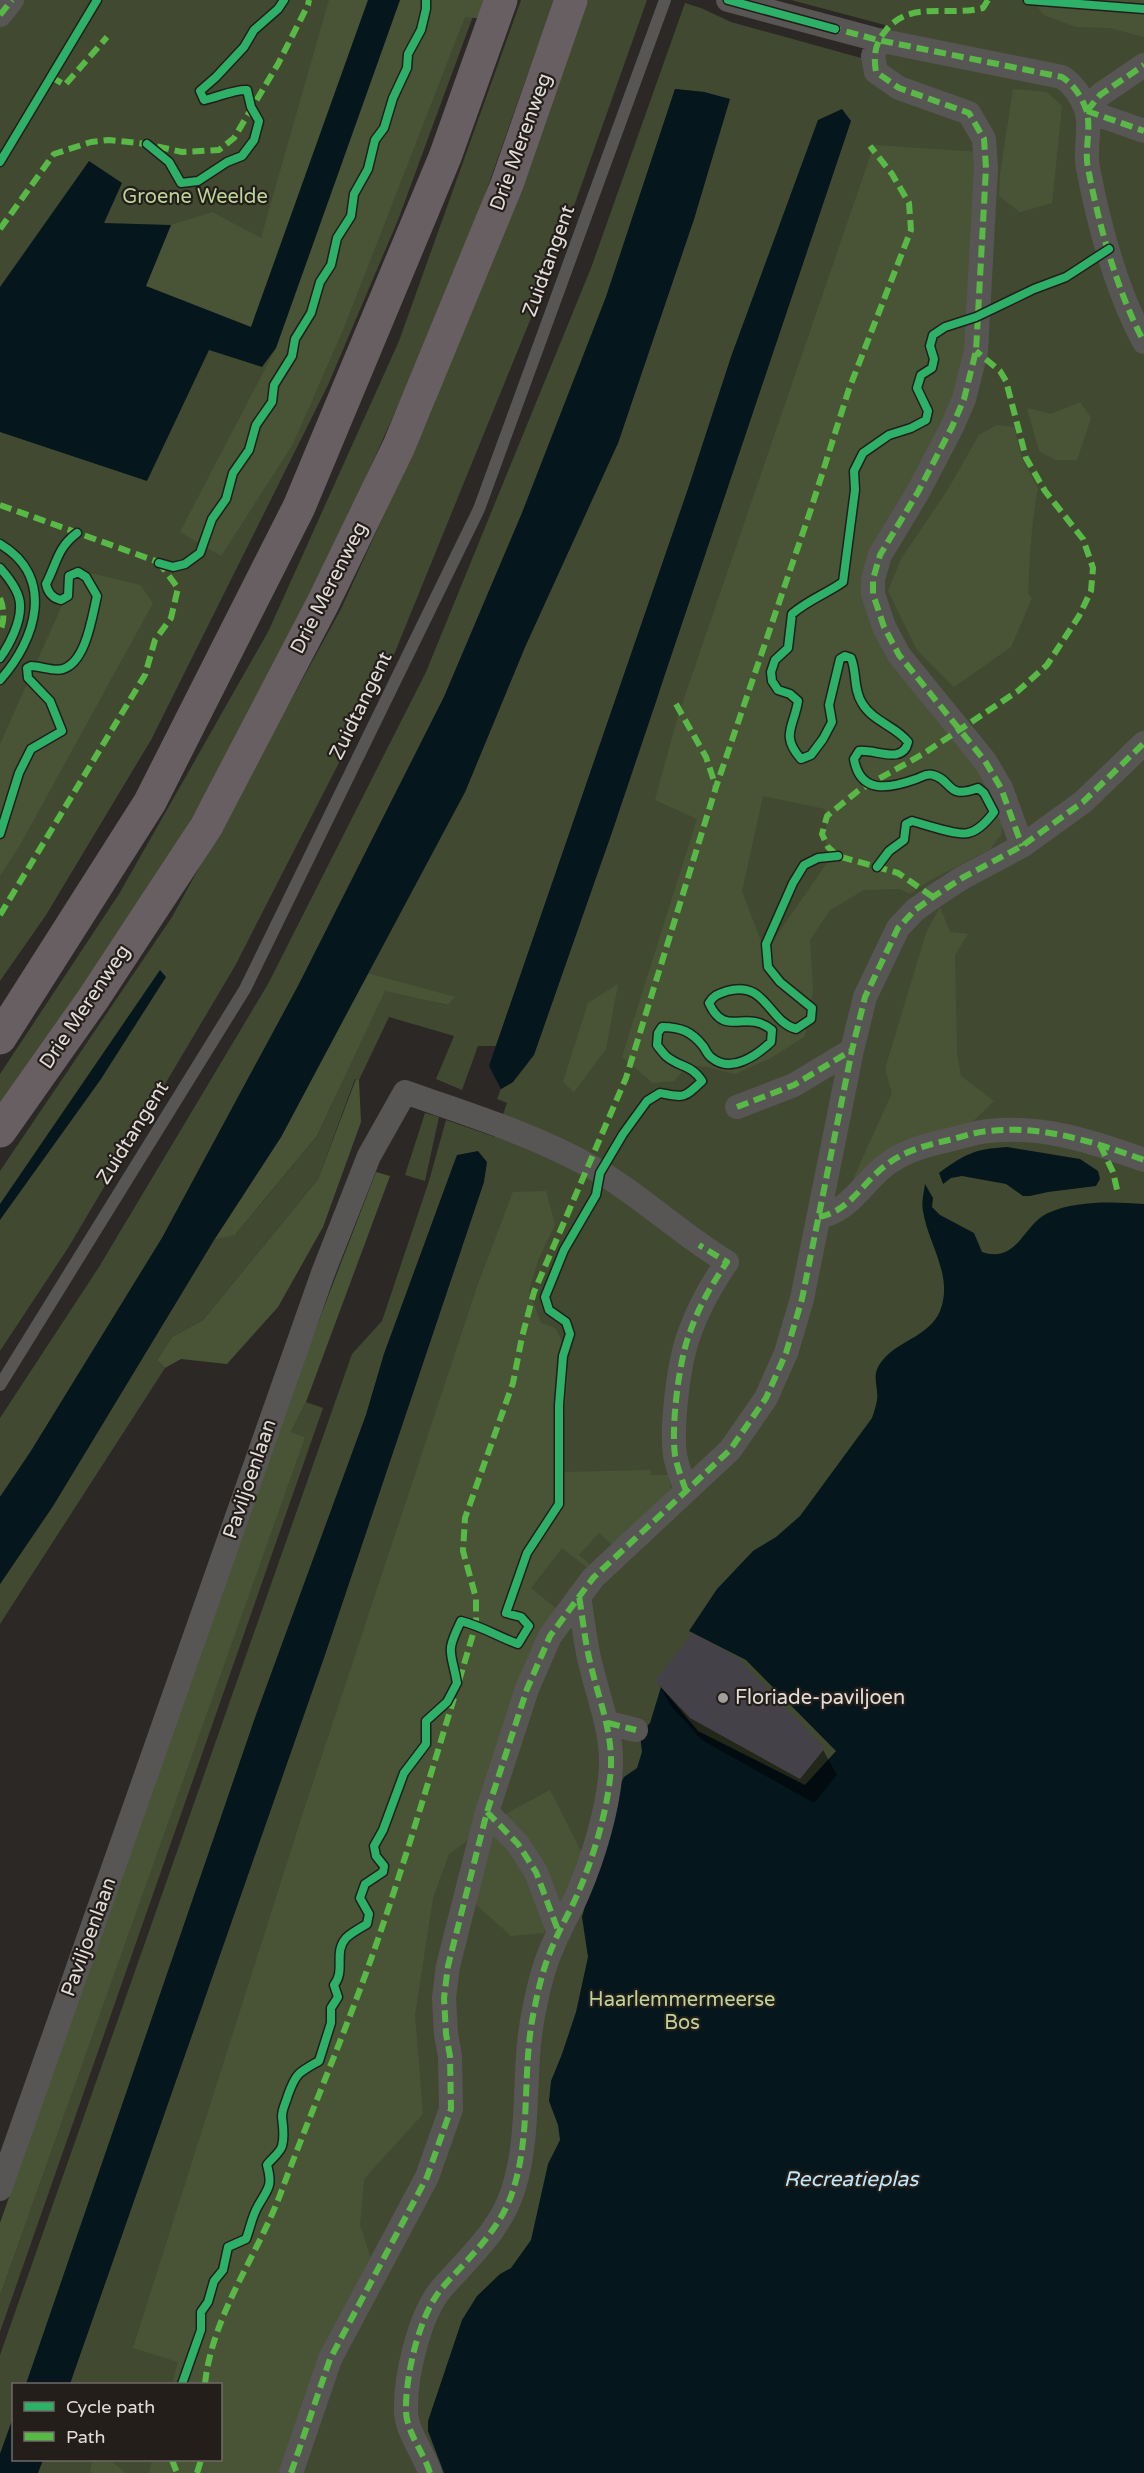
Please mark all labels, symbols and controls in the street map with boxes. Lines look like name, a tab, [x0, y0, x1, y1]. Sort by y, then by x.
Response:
street label: Drie Merenweg	[485, 70, 557, 214]
park label: Groene Weelde	[122, 185, 268, 209]
street label: Zuidtangent	[518, 202, 580, 320]
street label: Drie Merenweg	[285, 518, 373, 658]
street label: Zuidtangent	[325, 648, 398, 764]
street label: Drie Merenweg	[35, 940, 135, 1074]
street label: Zuidtangent	[92, 1077, 174, 1189]
street label: Paviljoenlaan	[218, 1416, 282, 1542]
place label: Floriade-paviljoen	[735, 1686, 905, 1710]
marker: Floriade-paviljoen	[716, 1691, 730, 1705]
street label: Paviljoenlaan	[56, 1874, 122, 2000]
park label: Haarlemmermeerse Bos	[589, 1988, 775, 2035]
water label: Recreatieplas	[784, 2167, 920, 2192]
legend	[12, 2383, 222, 2461]
text: Cycle path	[66, 2396, 155, 2418]
text: Path	[66, 2426, 105, 2448]

